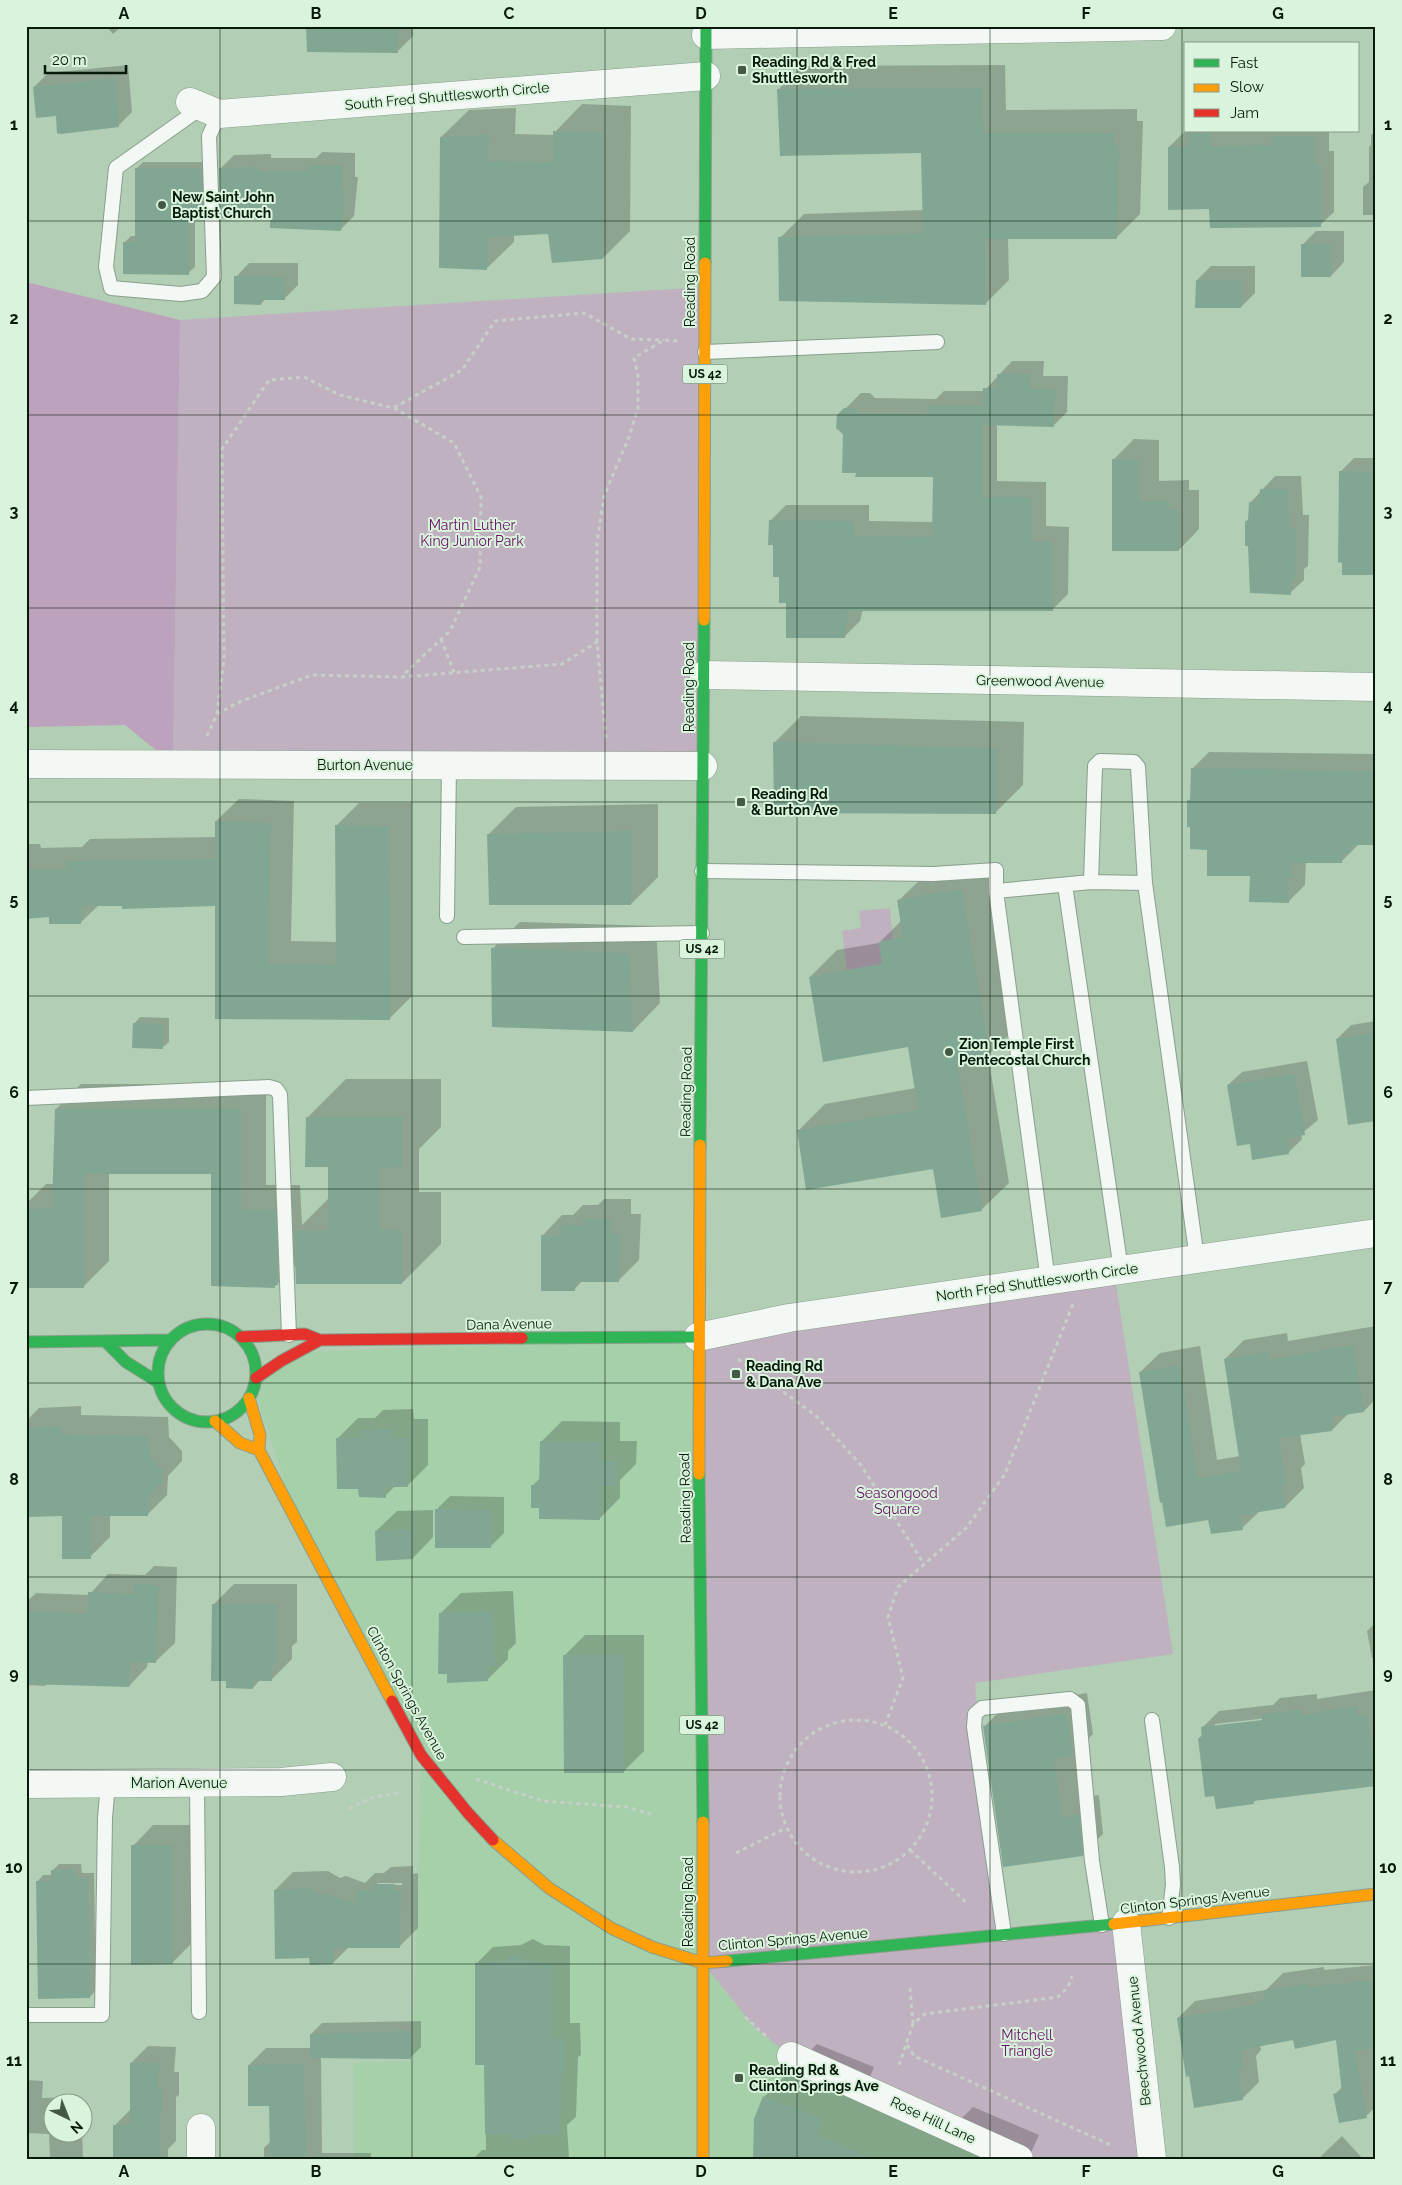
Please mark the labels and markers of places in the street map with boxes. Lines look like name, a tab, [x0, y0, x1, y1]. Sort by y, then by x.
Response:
place label: Reading Rd & Fred Shuttlesworth	[752, 54, 876, 86]
marker: Reading Rd & Fred Shuttlesworth	[736, 64, 748, 76]
place label: New Saint John Baptist Church	[172, 189, 275, 221]
marker: New Saint John Baptist Church	[156, 199, 168, 211]
place label: Reading Rd & Burton Ave	[751, 786, 838, 818]
marker: Reading Rd & Burton Ave	[735, 796, 747, 808]
place label: Zion Temple First Pentecostal Church	[959, 1036, 1090, 1068]
marker: Zion Temple First Pentecostal Church	[943, 1046, 955, 1058]
place label: Reading Rd & Dana Ave	[746, 1358, 823, 1390]
marker: Reading Rd & Dana Ave	[730, 1368, 742, 1380]
place label: Reading Rd & Clinton Springs Ave	[749, 2062, 880, 2094]
marker: Reading Rd & Clinton Springs Ave	[733, 2072, 745, 2084]

